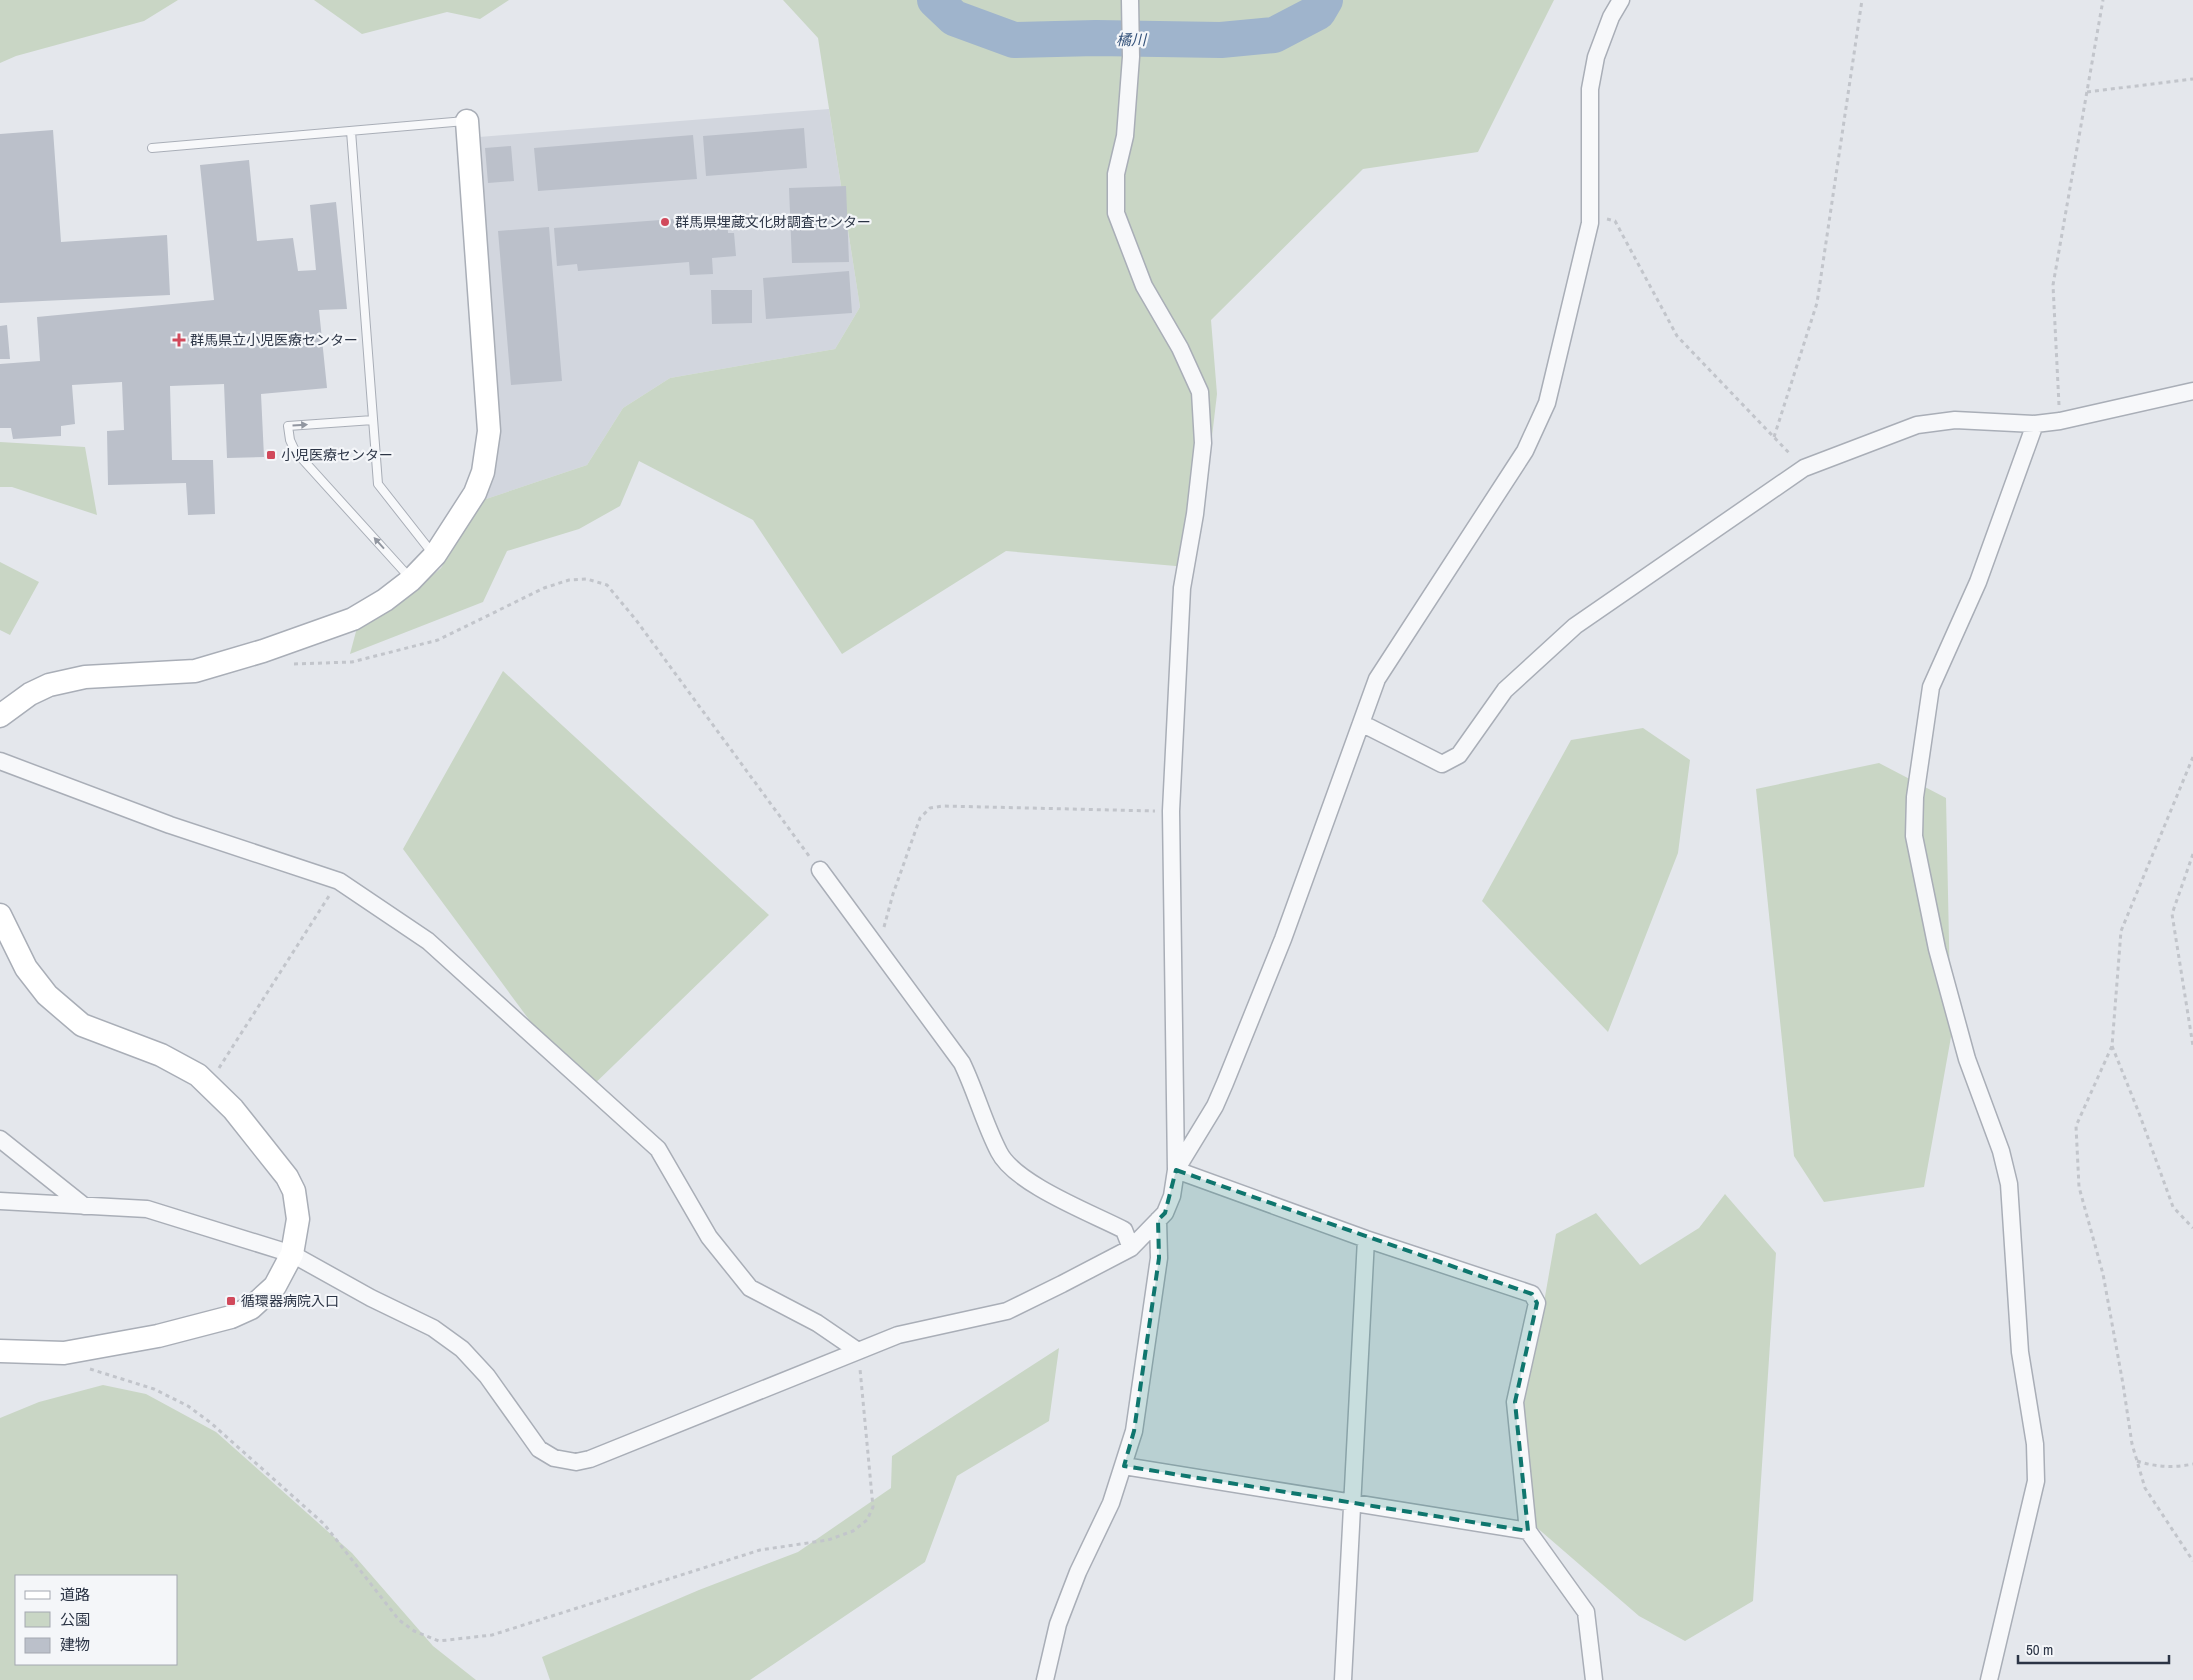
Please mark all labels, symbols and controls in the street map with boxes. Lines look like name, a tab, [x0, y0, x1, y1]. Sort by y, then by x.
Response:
water label: 橘川	[1116, 29, 1148, 50]
place label: 群馬県埋蔵文化財調査センター	[675, 213, 871, 231]
marker: 群馬県埋蔵文化財調査センター	[659, 216, 671, 228]
place label: 群馬県立小児医療センター	[190, 331, 358, 349]
marker: 群馬県立小児医療センター	[172, 333, 186, 347]
one-way arrow	[292, 421, 308, 429]
place label: 小児医療センター	[281, 446, 393, 464]
marker: 小児医療センター	[265, 449, 277, 461]
one-way arrow	[373, 538, 385, 550]
place label: 循環器病院入口	[241, 1292, 339, 1310]
marker: 循環器病院入口	[225, 1295, 237, 1307]
legend	[15, 1575, 178, 1665]
text: 道路	[60, 1584, 90, 1605]
text: 公園	[60, 1609, 90, 1630]
scale bar	[2018, 1632, 2169, 1664]
text: 建物	[60, 1634, 90, 1655]
text: 50 m	[2026, 1639, 2053, 1660]

